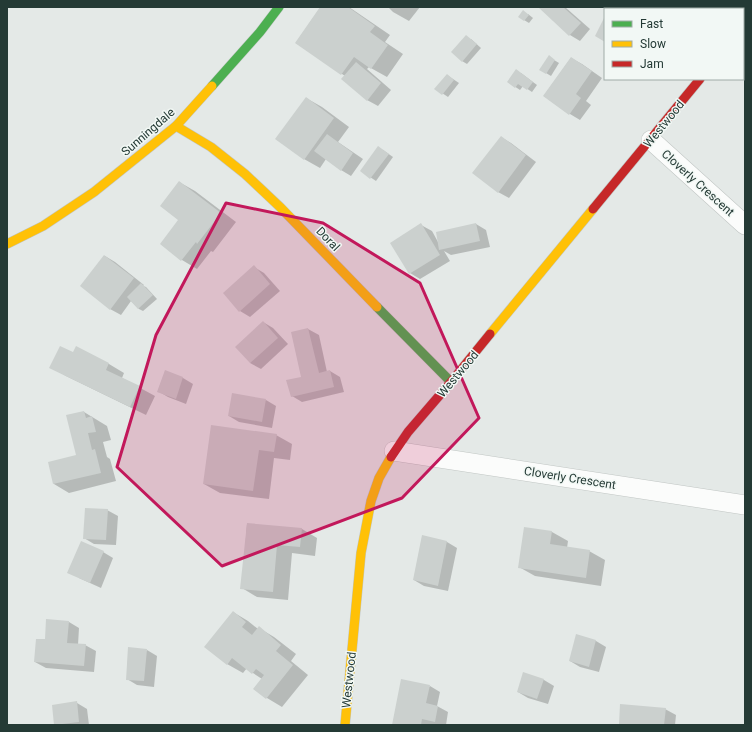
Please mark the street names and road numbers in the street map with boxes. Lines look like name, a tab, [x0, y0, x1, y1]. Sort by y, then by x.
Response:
street label: Westwood	[641, 98, 687, 150]
street label: Sunningdale	[119, 105, 177, 159]
street label: Cloverly Crescent	[659, 147, 737, 219]
street label: Doral	[313, 224, 343, 254]
street label: Westwood	[435, 348, 481, 400]
street label: Cloverly Crescent	[523, 464, 617, 492]
street label: Westwood	[339, 651, 359, 709]

